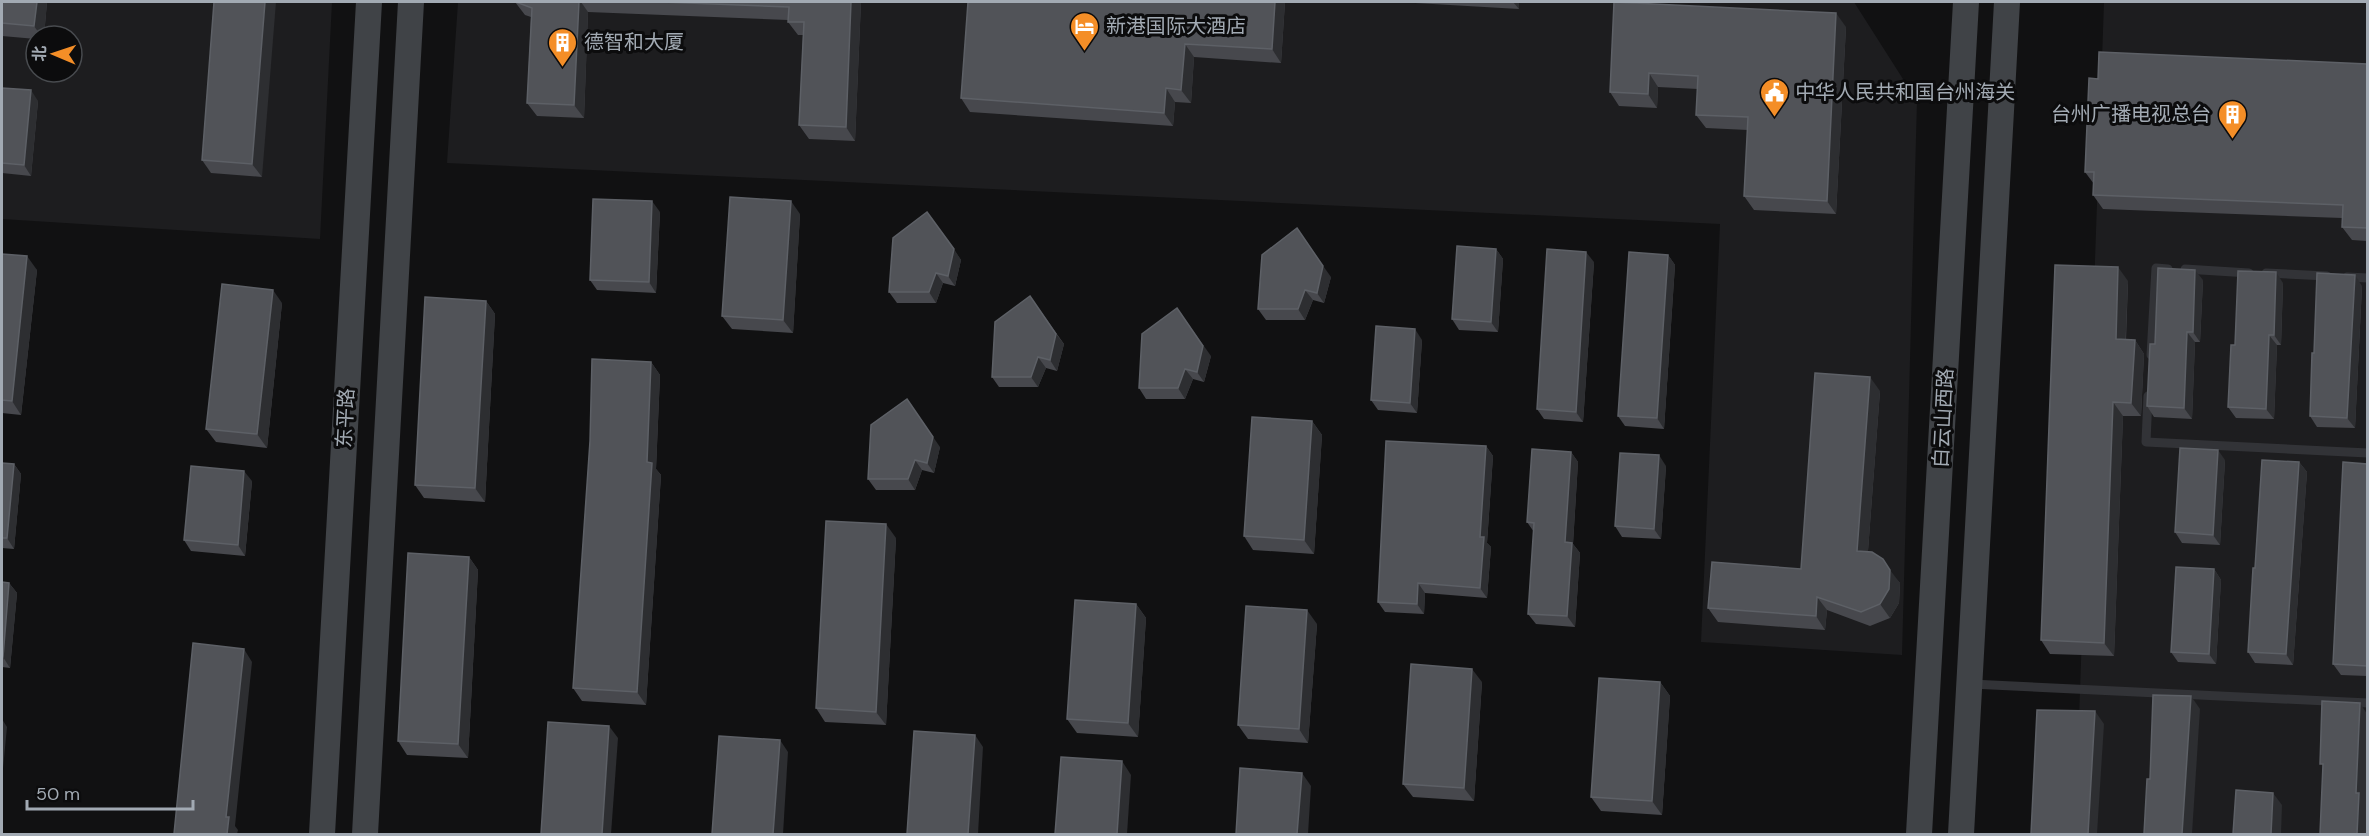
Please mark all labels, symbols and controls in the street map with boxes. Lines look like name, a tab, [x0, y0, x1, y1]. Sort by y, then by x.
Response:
hotel icon: 新港国际大酒店	[1069, 10, 1101, 52]
place label: 新港国际大酒店	[1106, 13, 1246, 39]
north arrow	[24, 24, 84, 84]
building icon: 德智和大厦	[547, 26, 579, 68]
place label: 德智和大厦	[584, 29, 684, 55]
text: 北	[29, 45, 50, 62]
public building icon: 中华人民共和国台州海关	[1758, 76, 1790, 118]
place label: 中华人民共和国台州海关	[1795, 79, 2015, 105]
building icon: 台州广播电视总台	[2216, 98, 2248, 140]
place label: 台州广播电视总台	[2051, 101, 2211, 127]
street label: 白云山西路	[1927, 367, 1959, 469]
street label: 东平路	[330, 387, 360, 449]
scale bar	[27, 773, 194, 811]
text: 50 m	[36, 782, 80, 806]

